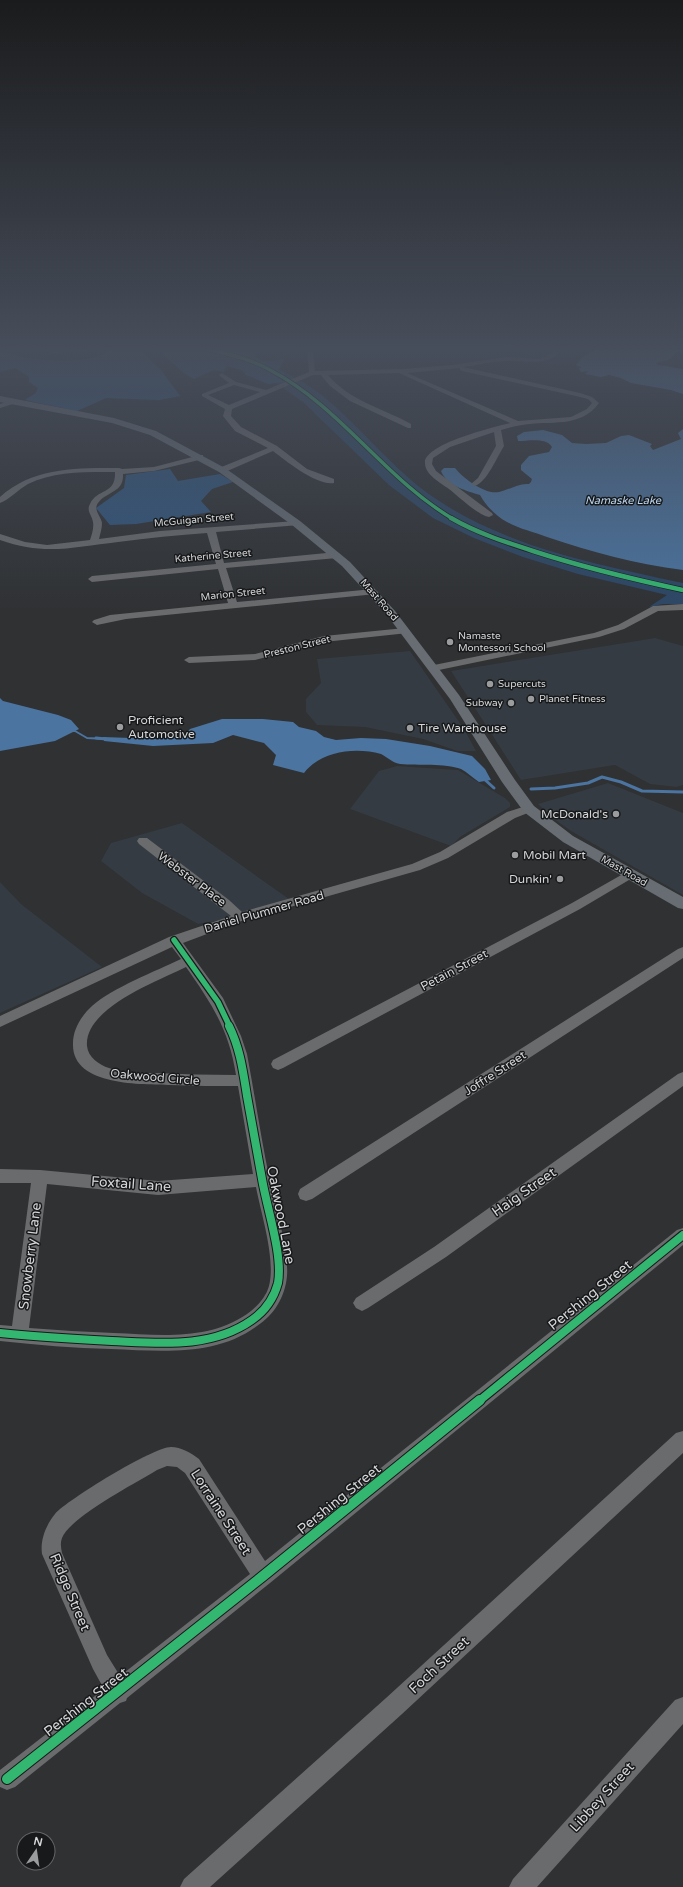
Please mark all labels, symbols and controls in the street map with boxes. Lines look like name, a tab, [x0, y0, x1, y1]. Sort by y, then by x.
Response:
water label: Namaske Lake	[585, 494, 662, 507]
street label: McGuigan Street	[154, 511, 235, 529]
street label: Katherine Street	[174, 547, 252, 565]
street label: Mast Road	[358, 577, 400, 623]
street label: Marion Street	[200, 585, 266, 603]
place label: Namaste Montessori School	[458, 630, 546, 654]
street label: Preston Street	[263, 633, 332, 661]
marker: Namaste Montessori School	[445, 637, 455, 647]
place label: Supercuts	[498, 678, 546, 690]
marker: Supercuts	[485, 679, 495, 689]
place label: Planet Fitness	[539, 693, 606, 705]
marker: Planet Fitness	[526, 694, 536, 704]
place label: Subway	[466, 697, 504, 709]
marker: Subway	[506, 698, 516, 708]
place label: Proficient Automotive	[128, 713, 195, 741]
place label: Tire Warehouse	[418, 721, 507, 735]
marker: Proficient Automotive	[115, 722, 125, 732]
marker: Tire Warehouse	[405, 723, 415, 733]
place label: McDonald's	[541, 807, 608, 821]
marker: McDonald's	[611, 809, 621, 819]
place label: Mobil Mart	[523, 848, 586, 862]
street label: Webster Place	[155, 849, 229, 909]
marker: Mobil Mart	[510, 850, 520, 860]
street label: Mast Road	[599, 853, 649, 889]
place label: Dunkin'	[509, 872, 552, 886]
marker: Dunkin'	[555, 874, 565, 884]
street label: Daniel Plummer Road	[203, 888, 325, 936]
street label: Petain Street	[418, 946, 490, 993]
street label: Joffre Street	[462, 1048, 529, 1098]
street label: Oakwood Circle	[110, 1066, 200, 1088]
street label: Haig Street	[489, 1163, 560, 1220]
street label: Oakwood Lane	[263, 1164, 299, 1266]
street label: Foxtail Lane	[90, 1173, 172, 1195]
street label: Snowberry Lane	[15, 1202, 45, 1310]
street label: Pershing Street	[545, 1256, 636, 1334]
street label: Pershing Street	[294, 1460, 385, 1538]
street label: Lorraine Street	[187, 1466, 255, 1559]
street label: Ridge Street	[46, 1551, 94, 1634]
street label: Foch Street	[405, 1632, 473, 1697]
street label: Pershing Street	[40, 1663, 132, 1740]
street label: Libbey Street	[566, 1758, 638, 1835]
north arrow	[16, 1831, 56, 1871]
text: N	[32, 1834, 44, 1849]

